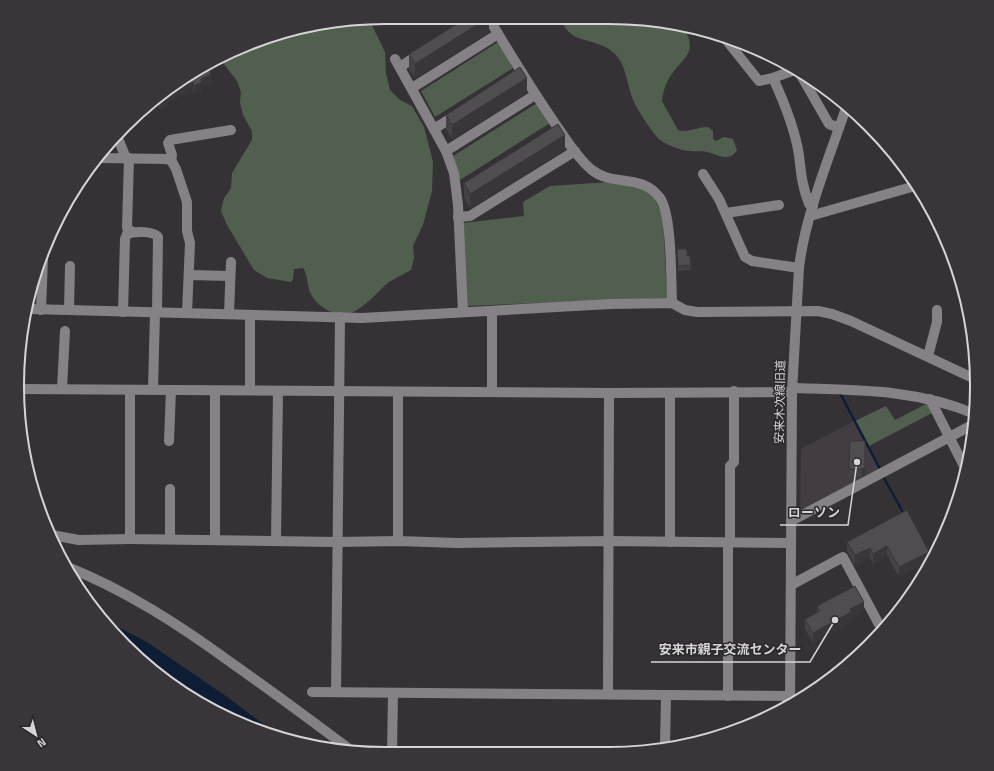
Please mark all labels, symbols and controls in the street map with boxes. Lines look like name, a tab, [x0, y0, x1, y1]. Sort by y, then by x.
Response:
street label: 安来木次線旧道	[769, 360, 790, 444]
callout: ローソン	[780, 500, 848, 525]
text: ローソン	[788, 502, 840, 522]
callout: 安来市親子交流センター	[651, 637, 810, 662]
text: 安来市親子交流センター	[658, 639, 802, 659]
north arrow	[16, 715, 56, 755]
text: N	[34, 734, 50, 752]

